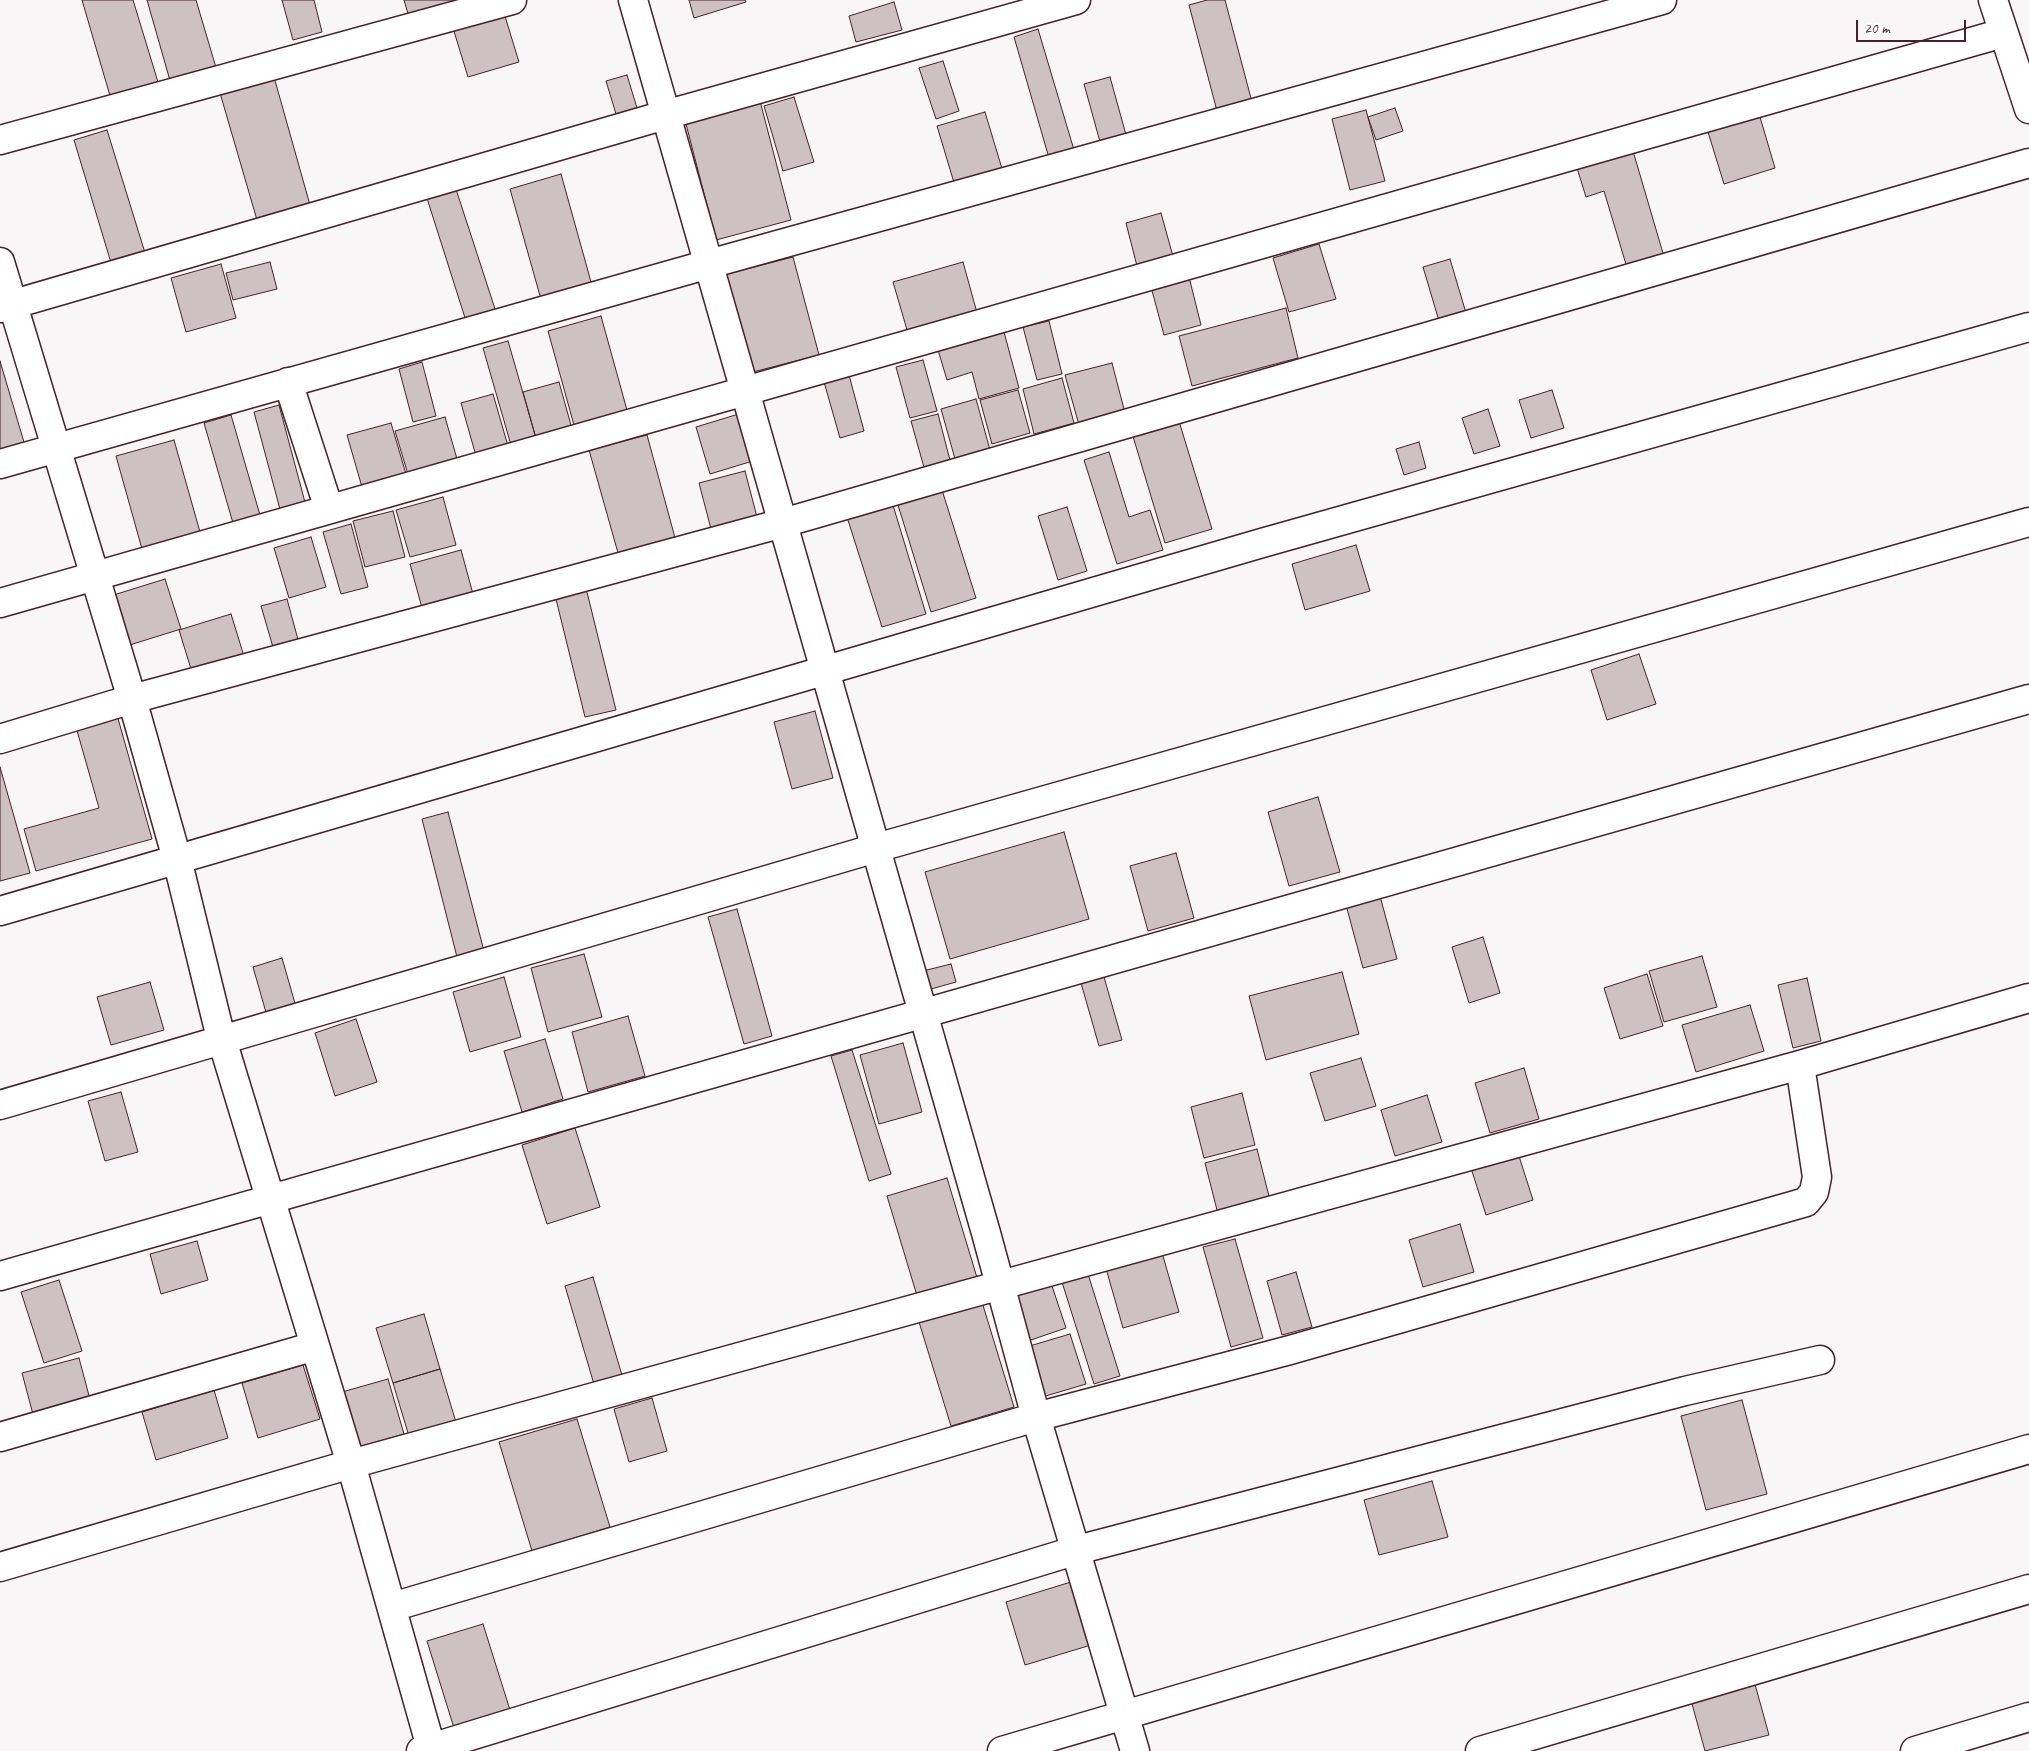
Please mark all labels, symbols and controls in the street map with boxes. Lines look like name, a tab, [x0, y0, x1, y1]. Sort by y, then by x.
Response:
scale bar	[1859, 10, 1969, 42]
text: 20 m	[1864, 19, 1890, 38]

